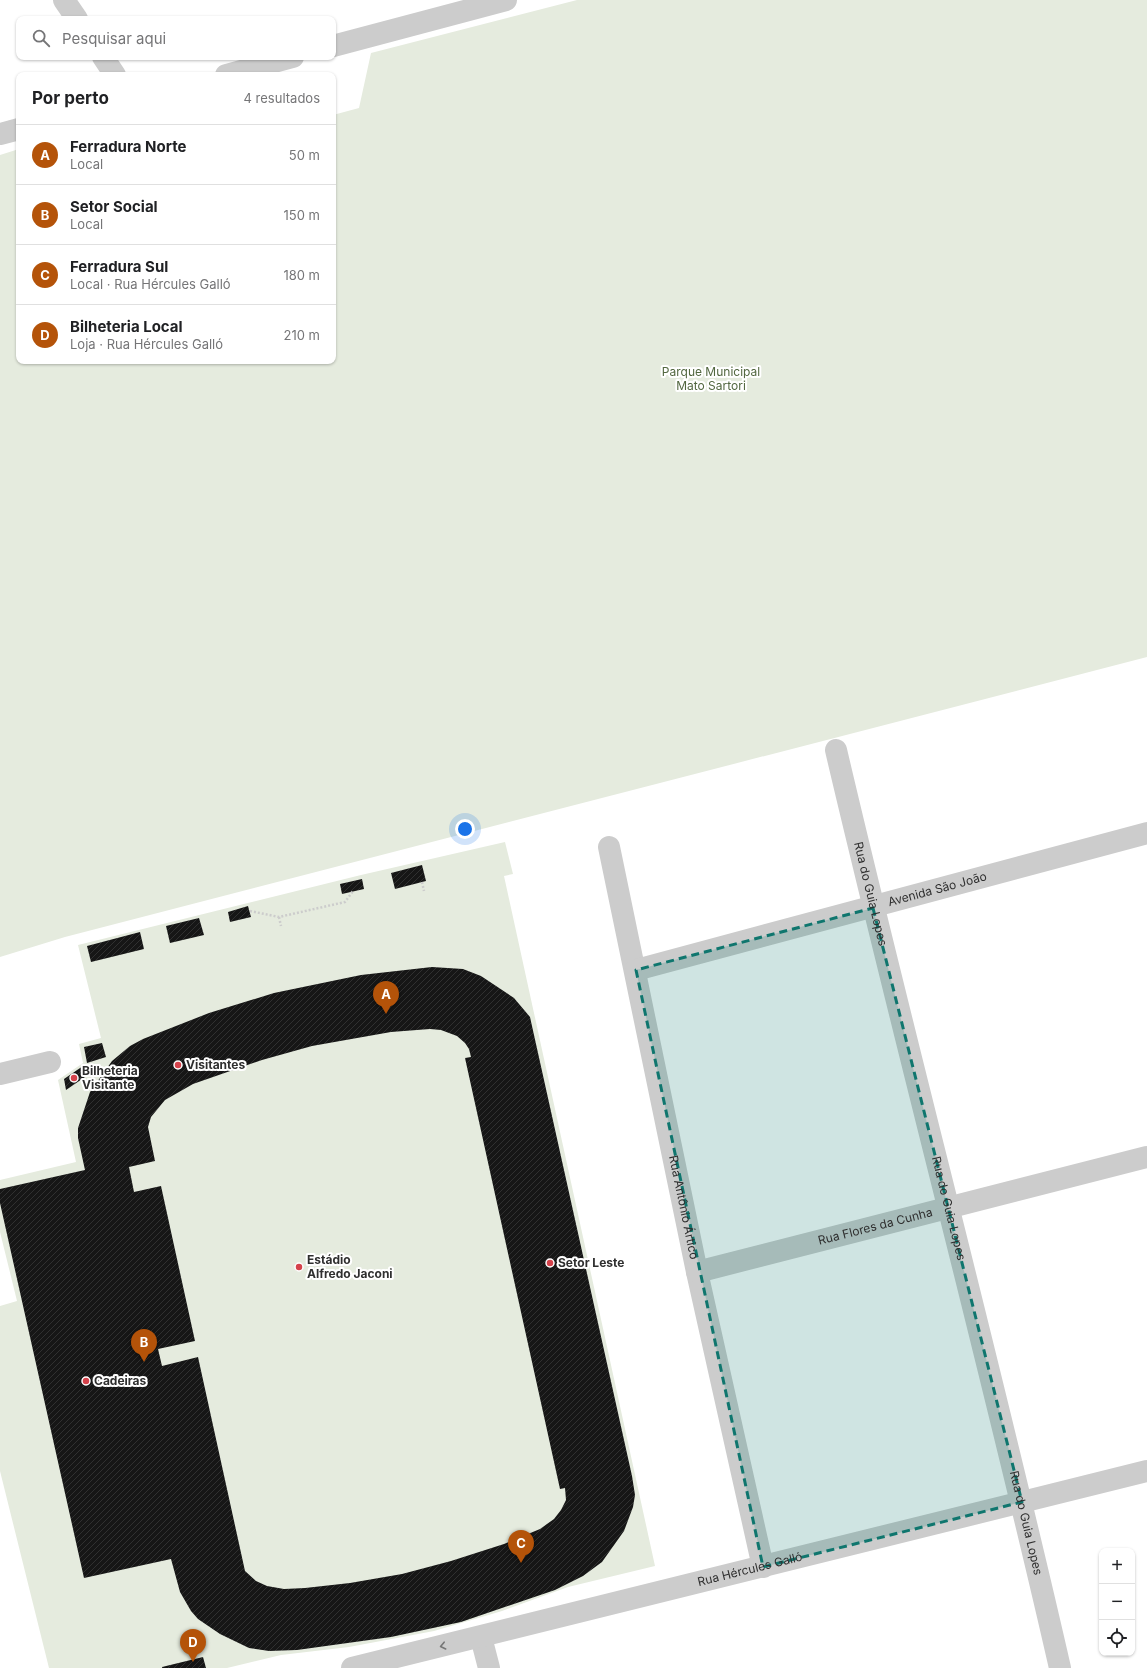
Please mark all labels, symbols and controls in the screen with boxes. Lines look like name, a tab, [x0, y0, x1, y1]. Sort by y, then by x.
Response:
search box	[16, 16, 336, 60]
icon: search	[30, 27, 52, 49]
text: Pesquisar aqui	[62, 29, 166, 48]
text: Por perto	[32, 88, 109, 108]
text: 4 resultados	[244, 90, 320, 106]
text: Ferradura Norte	[70, 137, 186, 156]
text: A	[40, 147, 50, 163]
text: 50 m	[289, 147, 320, 163]
text: Local	[70, 156, 103, 172]
text: Setor Social	[70, 197, 158, 216]
text: B	[41, 207, 49, 223]
text: 150 m	[284, 207, 320, 223]
text: Local	[70, 216, 103, 232]
text: Ferradura Sul	[70, 257, 168, 276]
text: C	[40, 267, 50, 283]
text: 180 m	[283, 267, 320, 283]
text: Local · Rua Hércules Galló	[70, 276, 231, 292]
text: Bilheteria Local	[70, 317, 183, 336]
text: D	[40, 327, 50, 343]
text: 210 m	[284, 327, 320, 343]
text: Loja · Rua Hércules Galló	[70, 336, 223, 352]
park label: Parque Municipal Mato Sartori	[662, 364, 760, 393]
your location	[455, 819, 475, 839]
street label: Rua do Guia Lopes	[851, 840, 891, 947]
street label: Avenida São João	[886, 868, 988, 909]
pin: A	[373, 981, 399, 1014]
place label: Visitantes	[186, 1057, 246, 1072]
marker: Visitantes	[173, 1060, 183, 1070]
place label: Bilheteria Visitante	[82, 1063, 138, 1092]
marker: Bilheteria Visitante	[69, 1073, 79, 1083]
street label: Rua Antônio Ártico	[666, 1154, 702, 1261]
street label: Rua do Guia Lopes	[929, 1155, 969, 1262]
street label: Rua Flores da Cunha	[816, 1204, 934, 1248]
place label: Estádio Alfredo Jaconi	[307, 1252, 393, 1281]
place label: Setor Leste	[558, 1255, 624, 1270]
marker: Setor Leste	[545, 1258, 555, 1268]
marker: Estádio Alfredo Jaconi	[294, 1262, 304, 1272]
pin: B	[131, 1329, 157, 1362]
place label: Cadeiras	[94, 1373, 146, 1388]
marker: Cadeiras	[81, 1376, 91, 1386]
street label: Rua do Guia Lopes	[1007, 1469, 1046, 1576]
pin: C	[508, 1530, 534, 1563]
map controls	[1099, 1548, 1135, 1656]
button: +	[1099, 1548, 1135, 1584]
street label: Rua Hércules Galló	[696, 1549, 804, 1589]
button: −	[1099, 1584, 1135, 1620]
button: locate	[1099, 1620, 1135, 1656]
pin: D	[180, 1629, 206, 1662]
one-way arrow	[440, 1641, 447, 1650]

